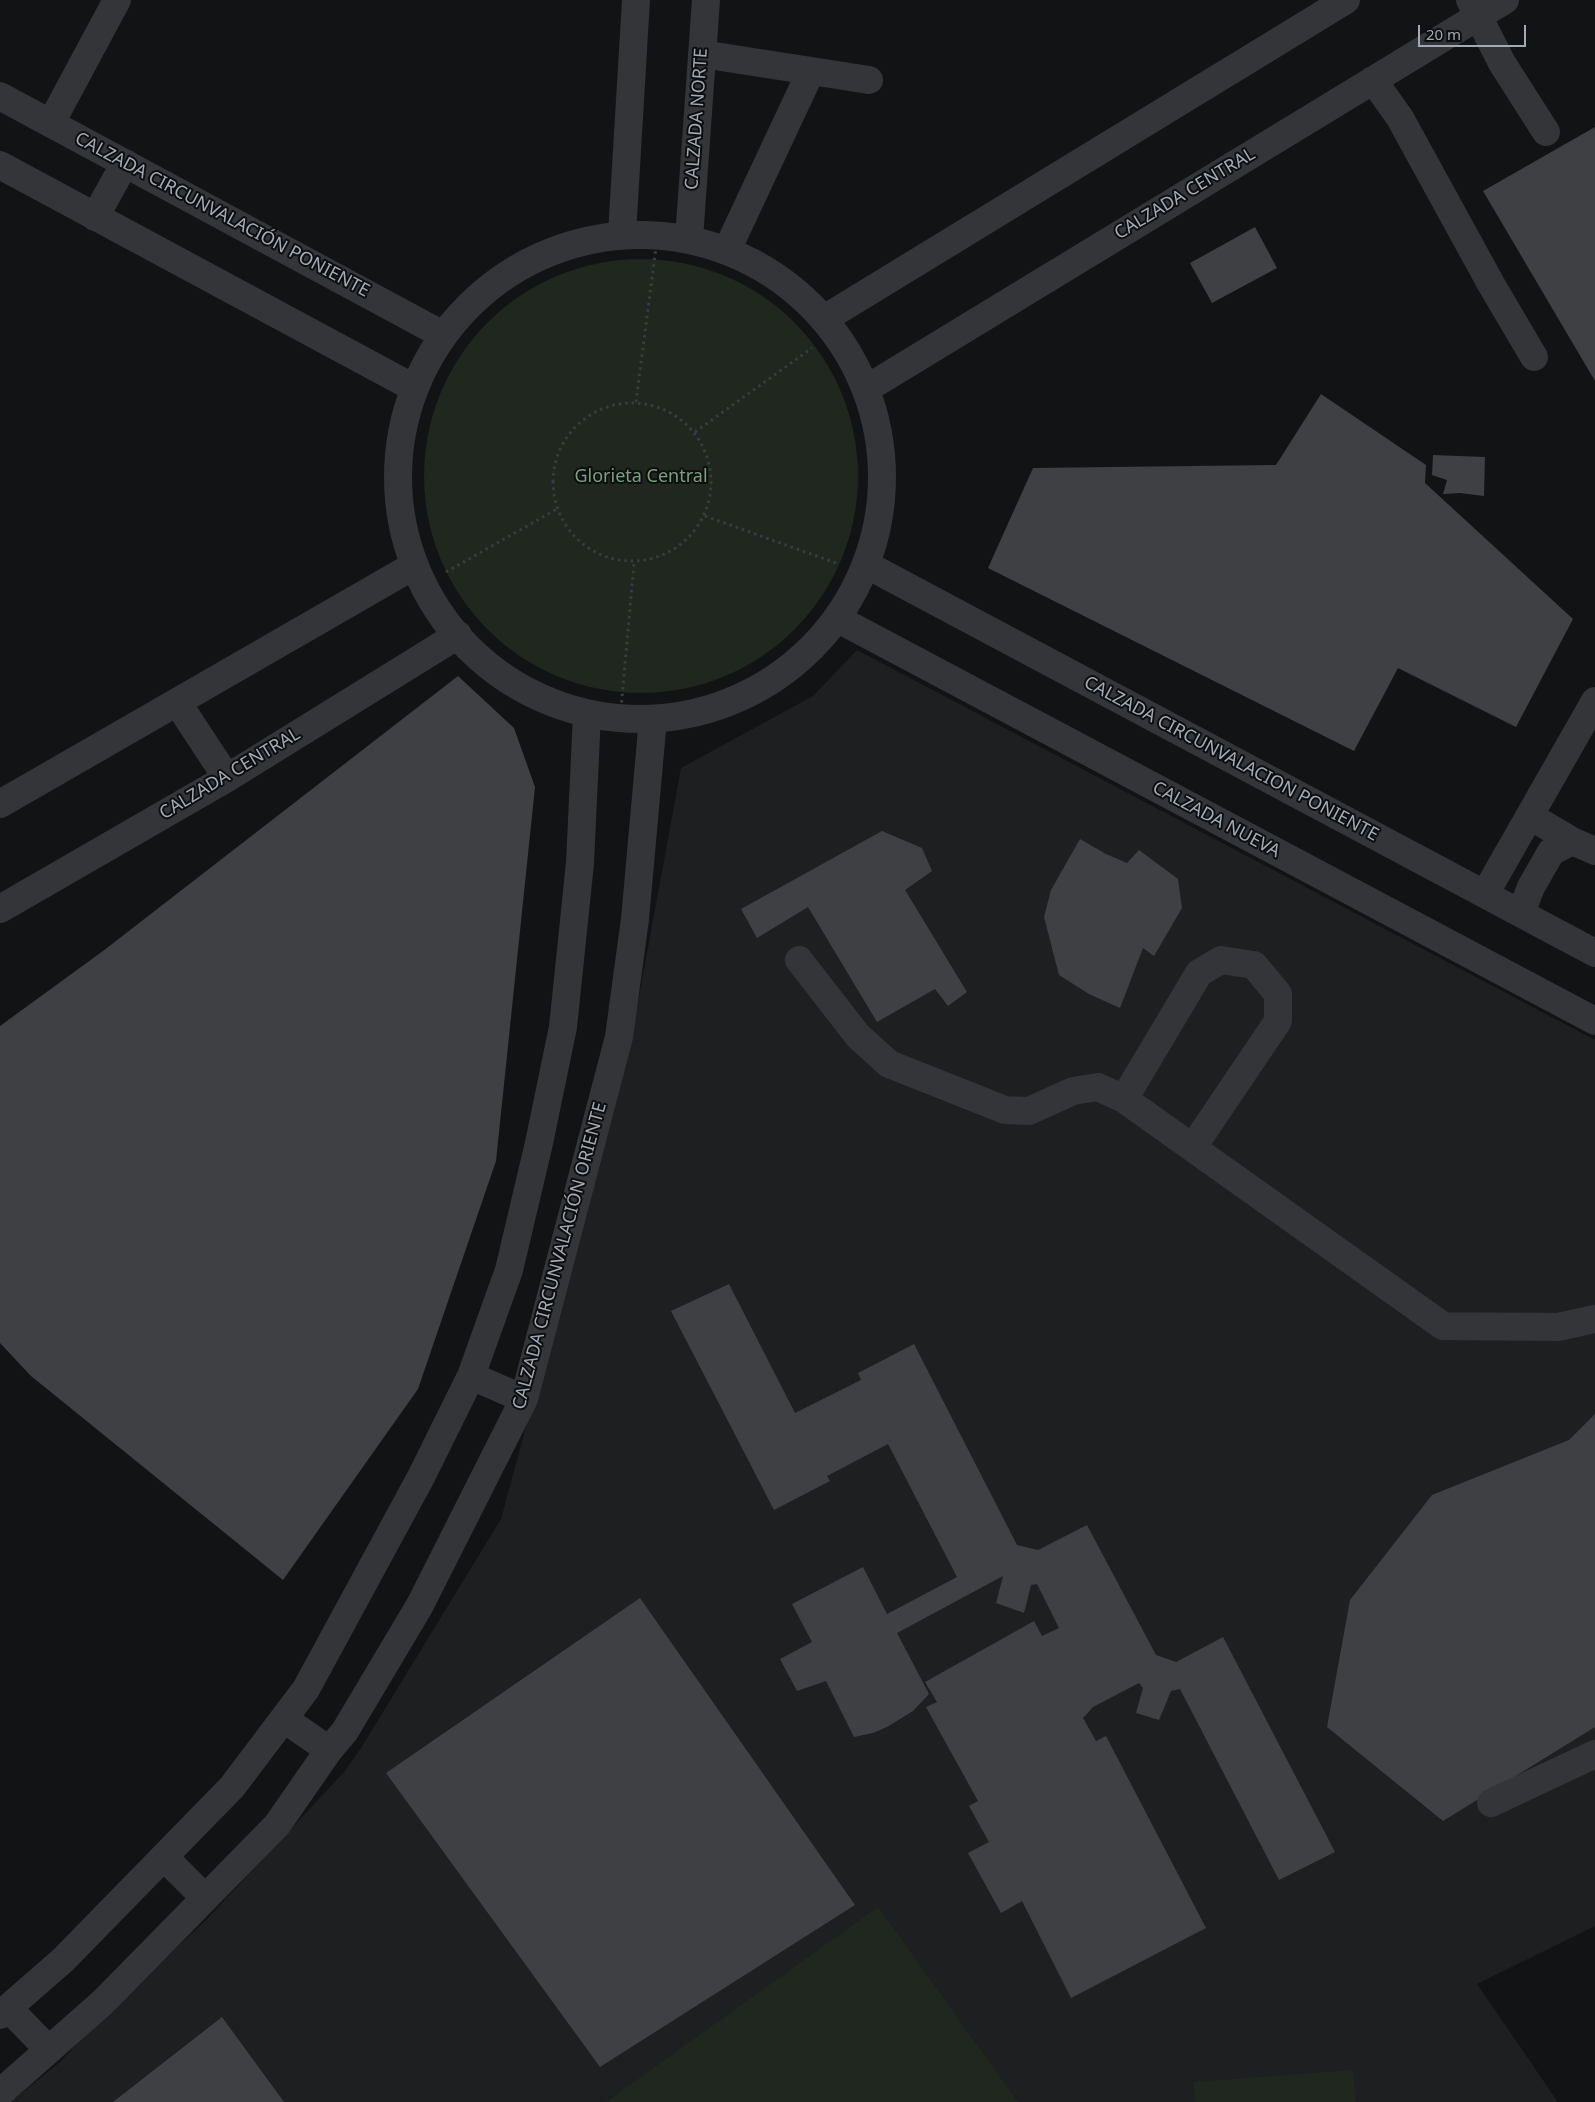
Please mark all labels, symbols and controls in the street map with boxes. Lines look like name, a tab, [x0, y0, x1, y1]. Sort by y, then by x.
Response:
scale bar	[1420, 15, 1528, 47]
text: 20 m	[1426, 24, 1461, 44]
street label: CALZADA NORTE	[681, 47, 713, 191]
street label: CALZADA CIRCUNVALACIÓN PONIENTE	[71, 128, 373, 302]
street label: CALZADA CENTRAL	[1111, 143, 1259, 245]
park label: Glorieta Central	[574, 466, 708, 488]
street label: CALZADA CIRCUNVALACION PONIENTE	[1080, 672, 1382, 846]
street label: CALZADA CENTRAL	[156, 723, 304, 825]
street label: CALZADA NUEVA	[1148, 777, 1284, 863]
street label: CALZADA CIRCUNVALACIÓN ORIENTE	[509, 1100, 611, 1412]

